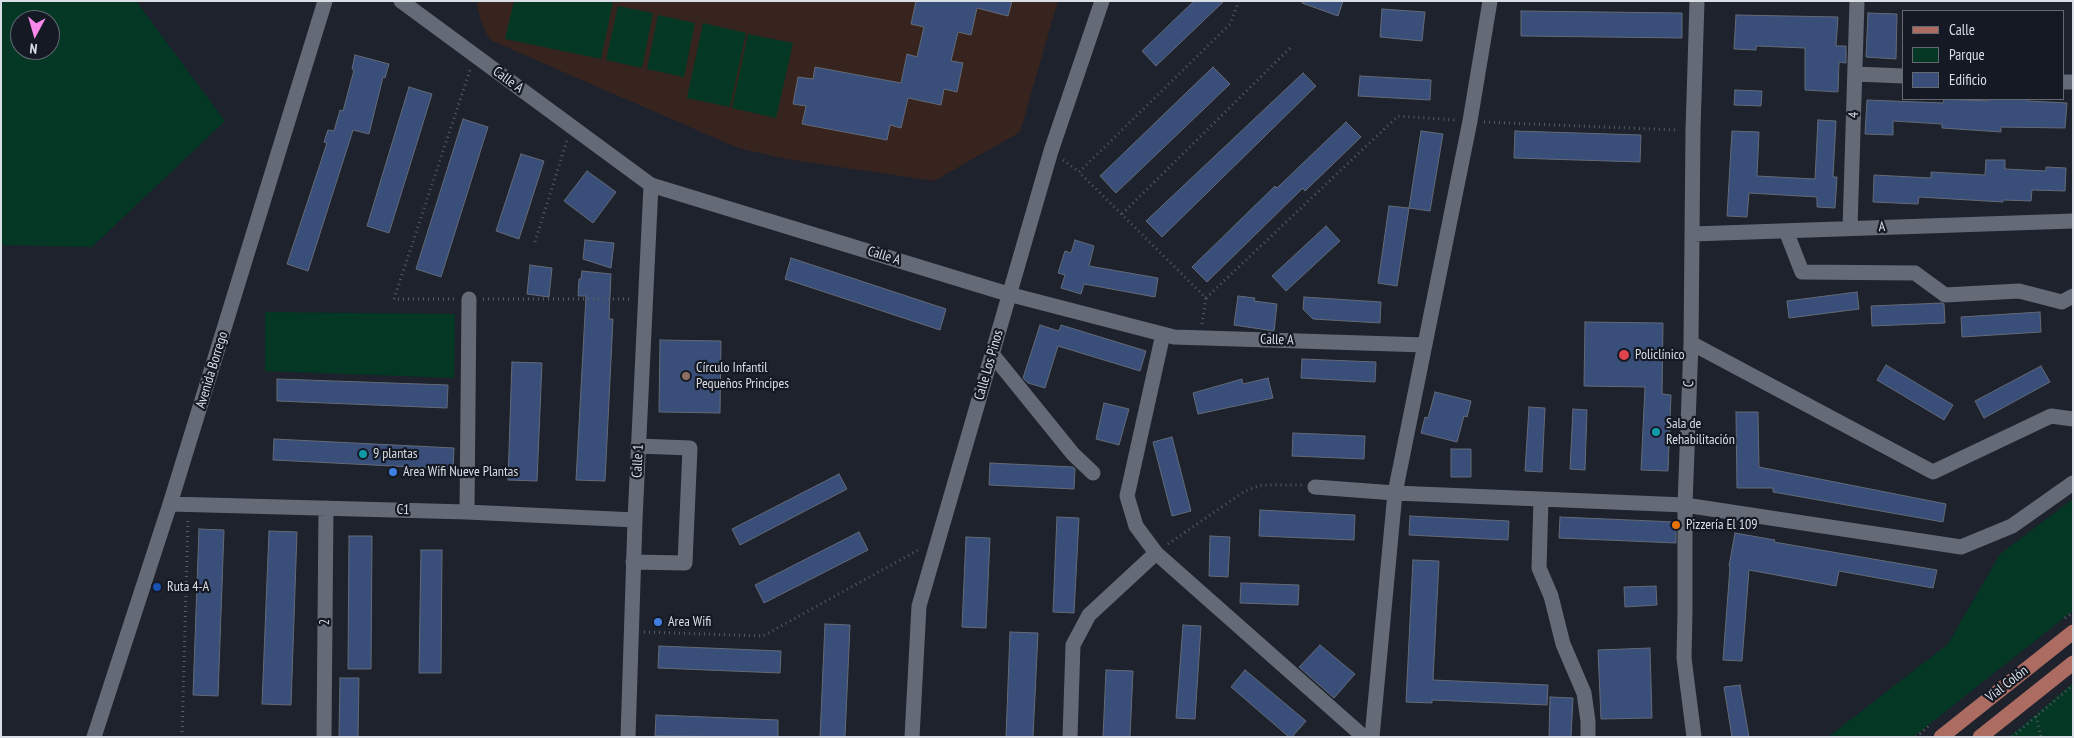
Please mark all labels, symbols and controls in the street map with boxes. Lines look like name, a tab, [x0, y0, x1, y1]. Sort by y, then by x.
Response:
north arrow	[10, 10, 60, 60]
legend	[1902, 10, 2064, 100]
text: Calle	[1949, 20, 1975, 39]
text: N	[29, 40, 38, 58]
text: Parque	[1949, 45, 1985, 64]
street label: Calle A	[489, 63, 527, 97]
text: Edificio	[1949, 70, 1987, 89]
street label: 4	[1845, 112, 1863, 118]
street label: A	[1878, 218, 1886, 236]
street label: Calle A	[865, 243, 903, 269]
street label: Calle Los Pinos	[971, 328, 1007, 402]
street label: Avenida Borrego	[192, 330, 232, 410]
street label: Calle A	[1260, 331, 1294, 349]
place label: Policlínico	[1635, 347, 1685, 363]
marker: Policlínico	[1617, 348, 1631, 362]
place label: Círculo Infantil Pequeños Principes	[696, 360, 789, 392]
marker: Círculo Infantil Pequeños Principes	[680, 370, 692, 382]
street label: C	[1680, 381, 1698, 387]
place label: Sala de Rehabilitación	[1666, 416, 1735, 448]
marker: Sala de Rehabilitación	[1650, 426, 1662, 438]
street label: Calle 1	[629, 444, 647, 478]
place label: 9 plantas	[373, 446, 418, 462]
marker: 9 plantas	[357, 448, 369, 460]
place label: Area Wifi Nueve Plantas	[403, 464, 518, 480]
marker: Area Wifi Nueve Plantas	[387, 466, 399, 478]
street label: C1	[396, 501, 410, 519]
place label: Pizzería El 109	[1686, 517, 1758, 533]
marker: Pizzería El 109	[1670, 519, 1682, 531]
place label: Ruta 4-A	[167, 579, 209, 595]
marker: Ruta 4-A	[151, 581, 163, 593]
place label: Area Wifi	[668, 614, 711, 630]
marker: Area Wifi	[652, 616, 664, 628]
street label: 2	[317, 619, 333, 625]
street label: Vial Colón	[1983, 662, 2031, 706]

